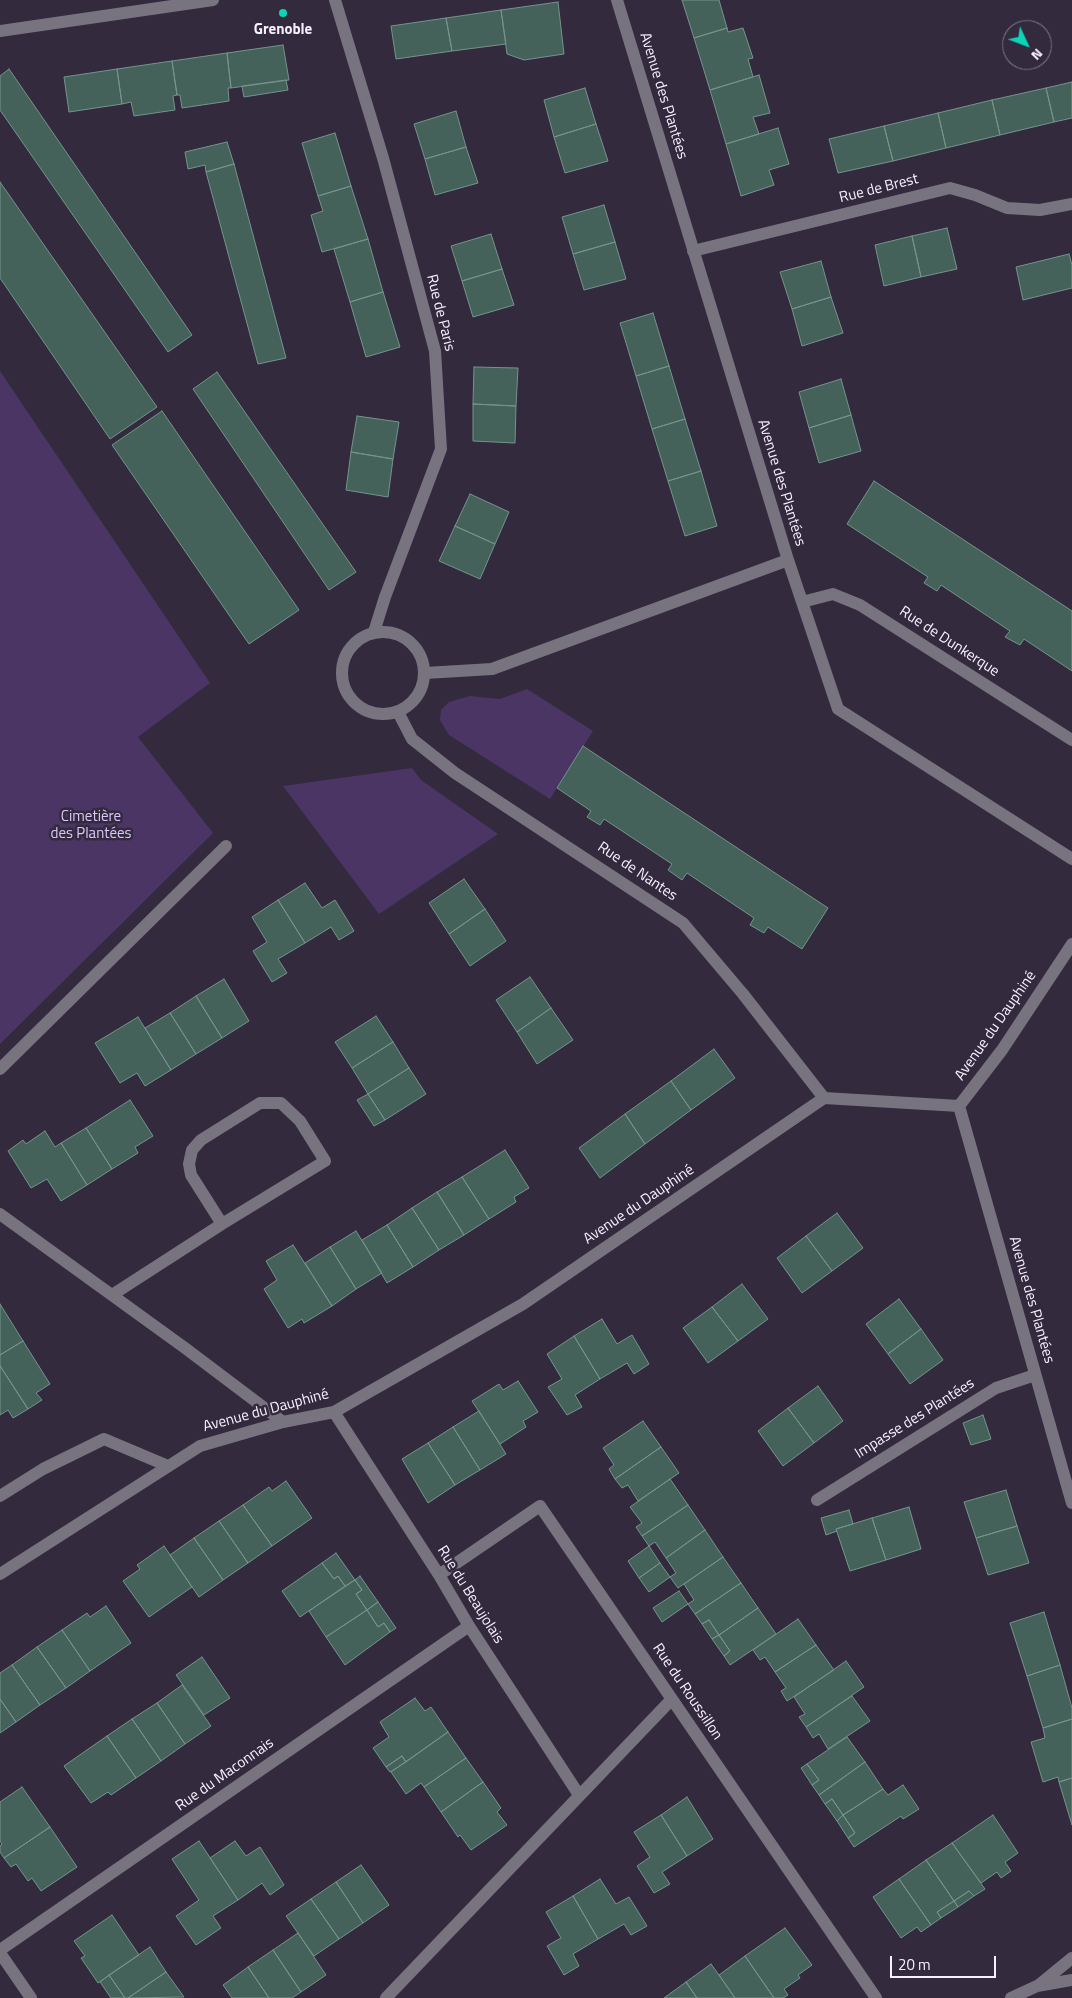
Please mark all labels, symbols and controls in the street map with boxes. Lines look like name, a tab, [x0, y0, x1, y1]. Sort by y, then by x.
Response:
marker: Grenoble	[277, 7, 289, 19]
north arrow	[1002, 20, 1052, 70]
place label: Grenoble	[254, 21, 312, 39]
street label: Avenue des Plantées	[635, 31, 691, 161]
text: N	[1027, 44, 1049, 66]
street label: Rue de Brest	[838, 170, 920, 208]
street label: Rue de Paris	[422, 273, 458, 353]
street label: Avenue des Plantées	[753, 418, 809, 548]
street label: Rue de Dunkerque	[896, 603, 1002, 681]
park label: Cimetière des Plantées	[50, 808, 132, 843]
street label: Rue de Nantes	[594, 839, 680, 905]
street label: Avenue du Dauphiné	[952, 968, 1040, 1084]
street label: Avenue du Dauphiné	[580, 1161, 698, 1249]
street label: Avenue des Plantées	[1004, 1234, 1058, 1366]
street label: Impasse des Plantées	[852, 1375, 978, 1463]
street label: Avenue du Dauphiné	[201, 1386, 331, 1436]
street label: Rue du Beaujolais	[433, 1543, 507, 1647]
street label: Rue du Roussillon	[648, 1640, 726, 1744]
street label: Rue du Maconnais	[172, 1734, 278, 1816]
scale bar	[892, 1946, 998, 1978]
text: 20 m	[898, 1953, 931, 1976]

